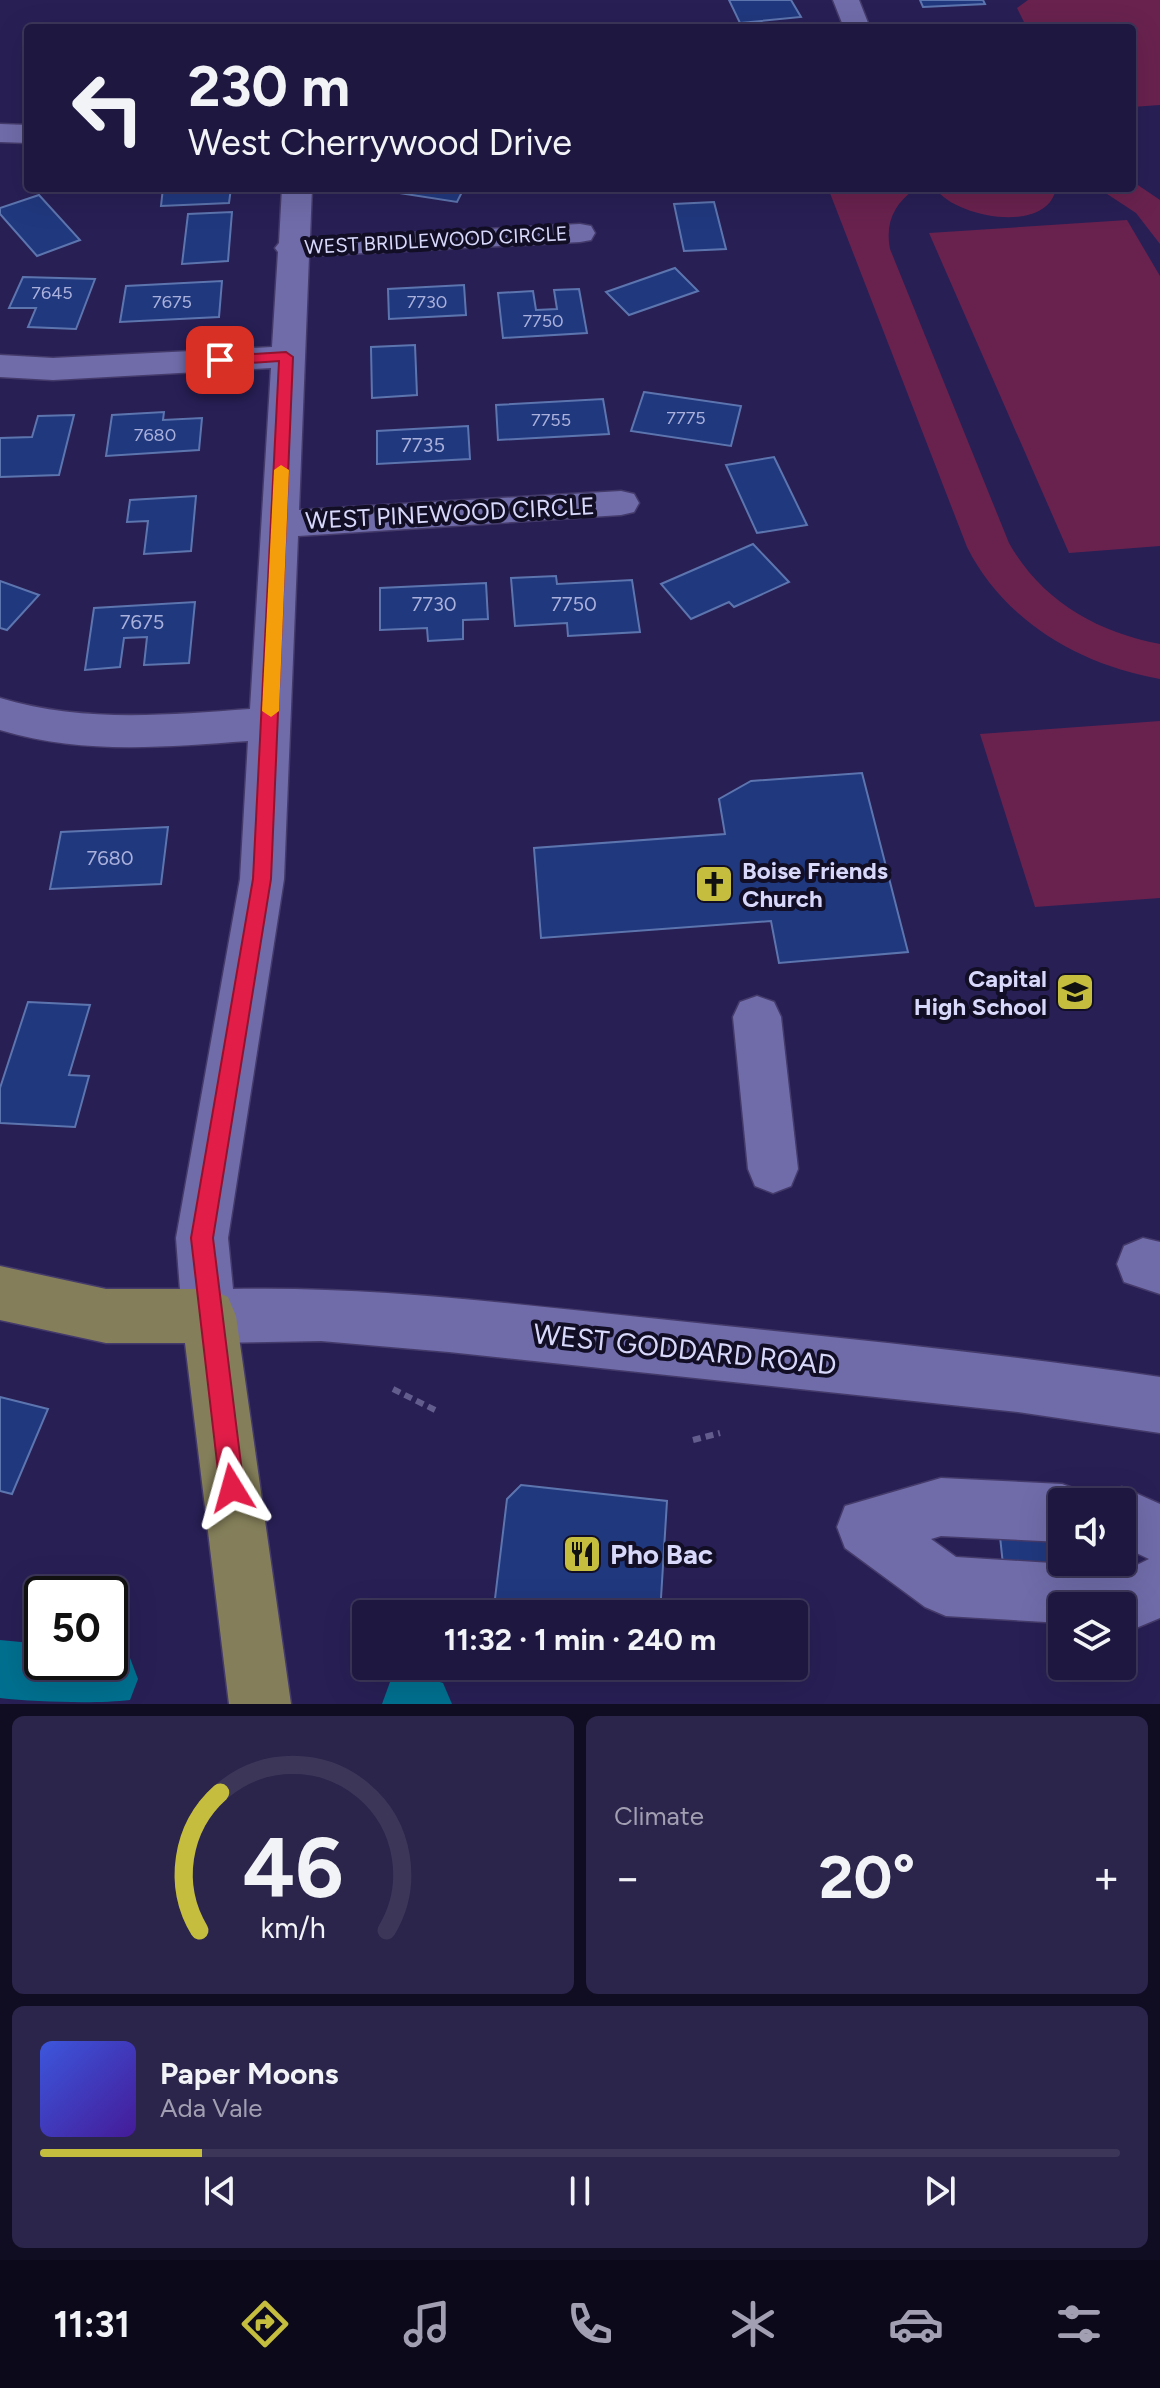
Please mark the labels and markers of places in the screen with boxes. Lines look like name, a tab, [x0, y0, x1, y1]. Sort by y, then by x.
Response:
pin	[186, 326, 254, 394]
place label: Boise Friends Church	[742, 856, 888, 913]
church icon: Boise Friends Church	[693, 863, 735, 905]
place label: Capital High School	[914, 964, 1047, 1021]
school or university icon: Capital High School	[1054, 971, 1096, 1013]
restaurant icon: Pho Bac	[561, 1533, 603, 1575]
place label: Pho Bac	[610, 1537, 713, 1571]

